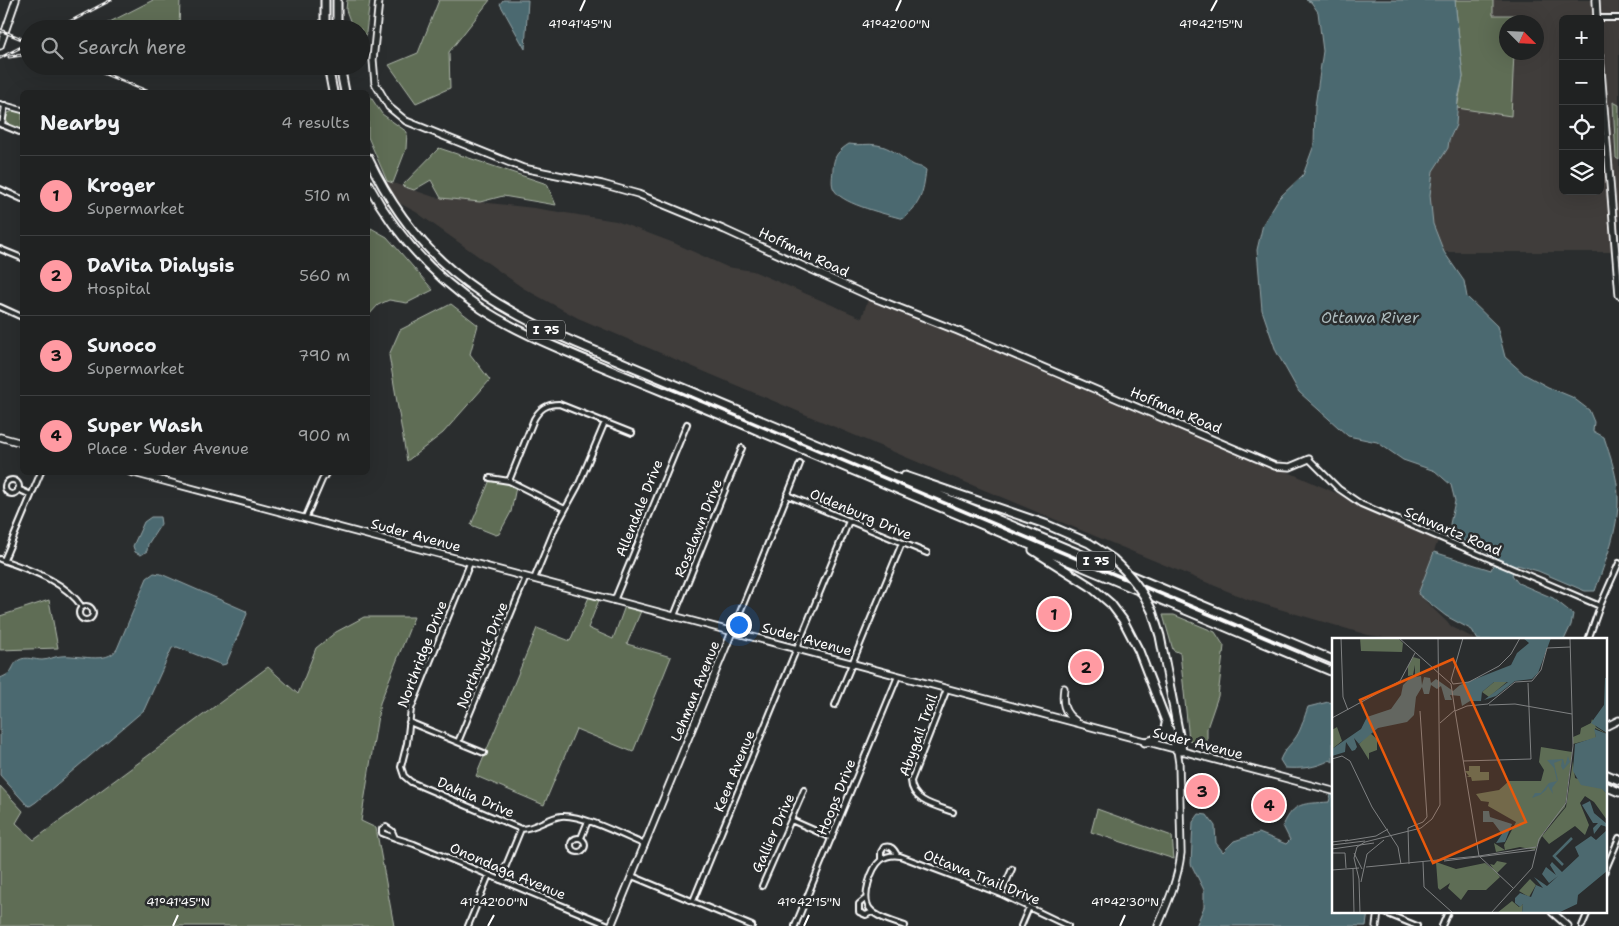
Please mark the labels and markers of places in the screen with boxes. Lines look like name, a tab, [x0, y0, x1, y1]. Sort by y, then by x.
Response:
pin: 1	[1038, 595, 1070, 633]
pin: 2	[1070, 648, 1102, 686]
pin: 3	[1186, 772, 1218, 810]
pin: 4	[1253, 786, 1285, 824]

